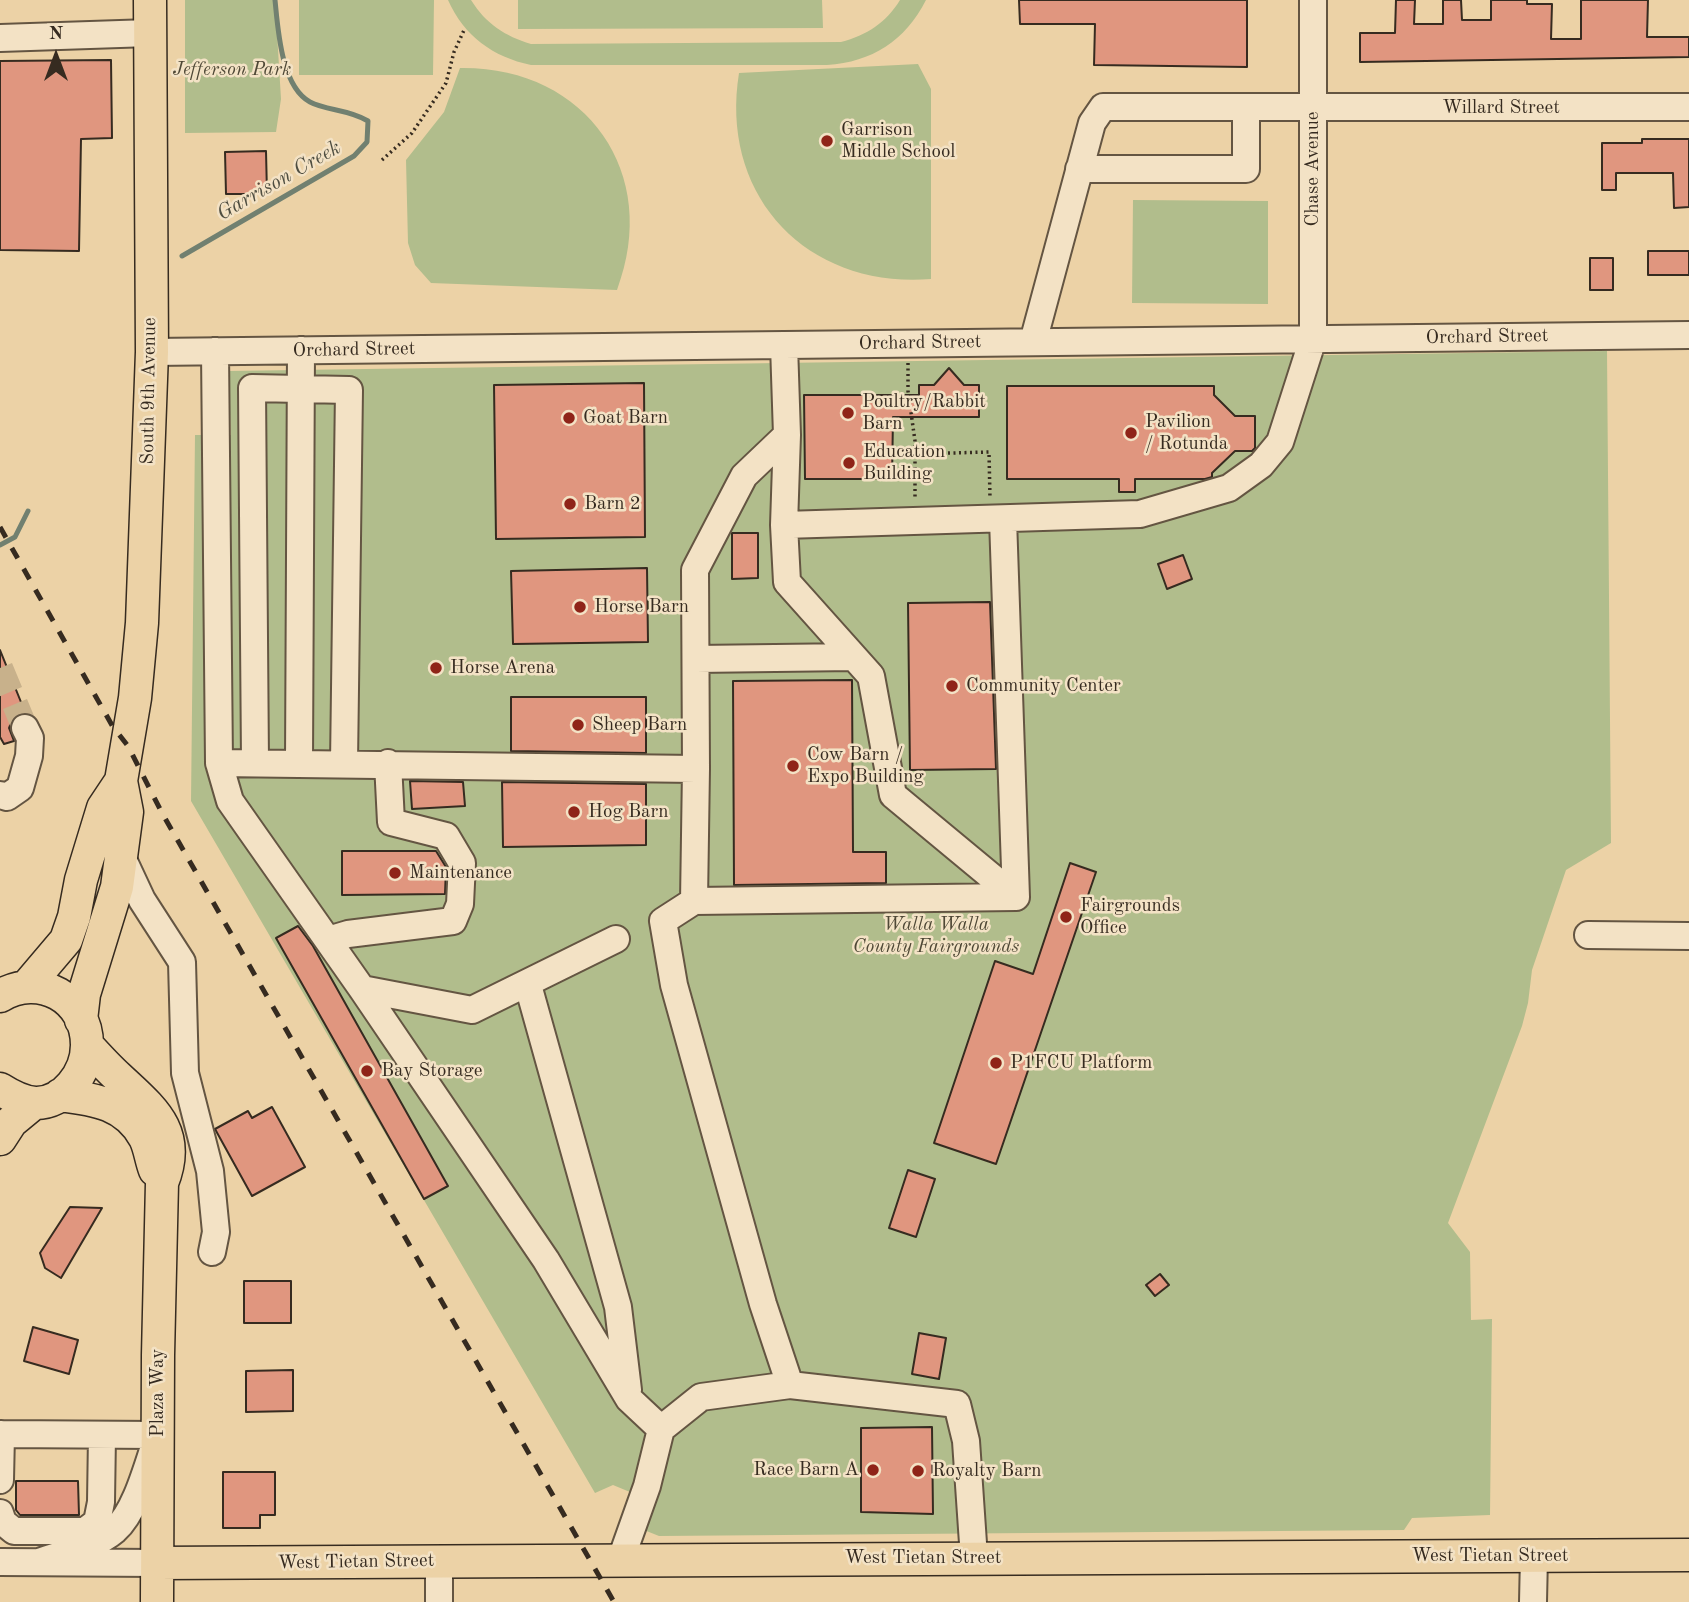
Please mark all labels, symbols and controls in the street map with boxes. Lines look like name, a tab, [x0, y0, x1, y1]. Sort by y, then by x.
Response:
north arrow	[21, 21, 91, 91]
text: N	[49, 25, 63, 44]
park label: Jefferson Park	[173, 59, 291, 81]
street label: Willard Street	[1442, 97, 1560, 119]
street label: Chase Avenue	[1302, 111, 1324, 227]
place label: Garrison Middle School	[841, 119, 955, 163]
marker: Garrison Middle School	[819, 133, 835, 149]
water label: Garrison Creek	[213, 135, 345, 227]
street label: South 9th Avenue	[136, 317, 162, 465]
street label: Orchard Street	[1426, 325, 1548, 349]
street label: Orchard Street	[859, 331, 981, 355]
street label: Orchard Street	[293, 338, 415, 362]
place label: Poultry/Rabbit Barn	[862, 391, 986, 435]
marker: Poultry/Rabbit Barn	[840, 405, 856, 421]
place label: Goat Barn	[583, 407, 668, 429]
marker: Goat Barn	[561, 410, 577, 426]
place label: Pavilion / Rotunda	[1145, 411, 1228, 455]
marker: Pavilion / Rotunda	[1123, 425, 1139, 441]
place label: Education Building	[863, 441, 945, 485]
marker: Education Building	[841, 455, 857, 471]
place label: Barn 2	[584, 493, 641, 515]
marker: Barn 2	[562, 496, 578, 512]
place label: Horse Barn	[594, 596, 689, 618]
marker: Horse Barn	[572, 599, 588, 615]
place label: Horse Arena	[450, 657, 555, 679]
marker: Horse Arena	[428, 660, 444, 676]
place label: Community Center	[966, 675, 1121, 697]
marker: Community Center	[944, 678, 960, 694]
place label: Sheep Barn	[592, 714, 687, 736]
marker: Sheep Barn	[570, 717, 586, 733]
place label: Cow Barn / Expo Building	[807, 744, 924, 788]
marker: Cow Barn / Expo Building	[785, 758, 801, 774]
place label: Hog Barn	[588, 801, 669, 823]
marker: Hog Barn	[566, 804, 582, 820]
place label: Maintenance	[409, 862, 512, 884]
marker: Maintenance	[387, 865, 403, 881]
place label: Fairgrounds Office	[1080, 895, 1180, 939]
marker: Fairgrounds Office	[1058, 909, 1074, 925]
park label: Walla Walla County Fairgrounds	[853, 914, 1019, 958]
place label: P1FCU Platform	[1010, 1052, 1152, 1074]
marker: P1FCU Platform	[988, 1055, 1004, 1071]
place label: Bay Storage	[381, 1060, 483, 1082]
marker: Bay Storage	[359, 1063, 375, 1079]
street label: Plaza Way	[147, 1349, 169, 1437]
place label: Race Barn A	[753, 1459, 859, 1481]
place label: Royalty Barn	[932, 1460, 1042, 1482]
marker: Race Barn A	[865, 1462, 881, 1478]
marker: Royalty Barn	[910, 1463, 926, 1479]
street label: West Tietan Street	[1412, 1545, 1568, 1567]
street label: West Tietan Street	[845, 1547, 1001, 1569]
street label: West Tietan Street	[277, 1549, 435, 1575]

